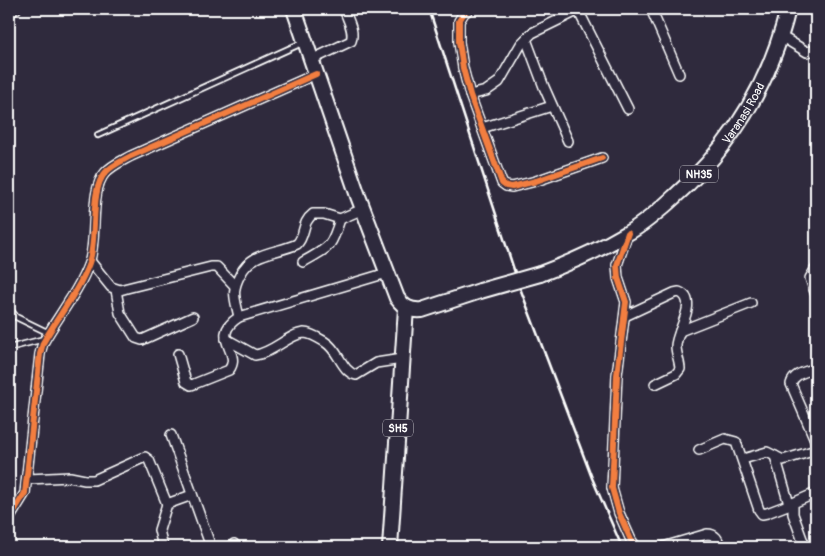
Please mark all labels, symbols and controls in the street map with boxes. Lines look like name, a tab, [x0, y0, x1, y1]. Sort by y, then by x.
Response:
street label: Varanasi Road	[719, 80, 768, 147]
road number: NH35	[680, 165, 718, 182]
road number: SH5	[383, 419, 413, 436]

